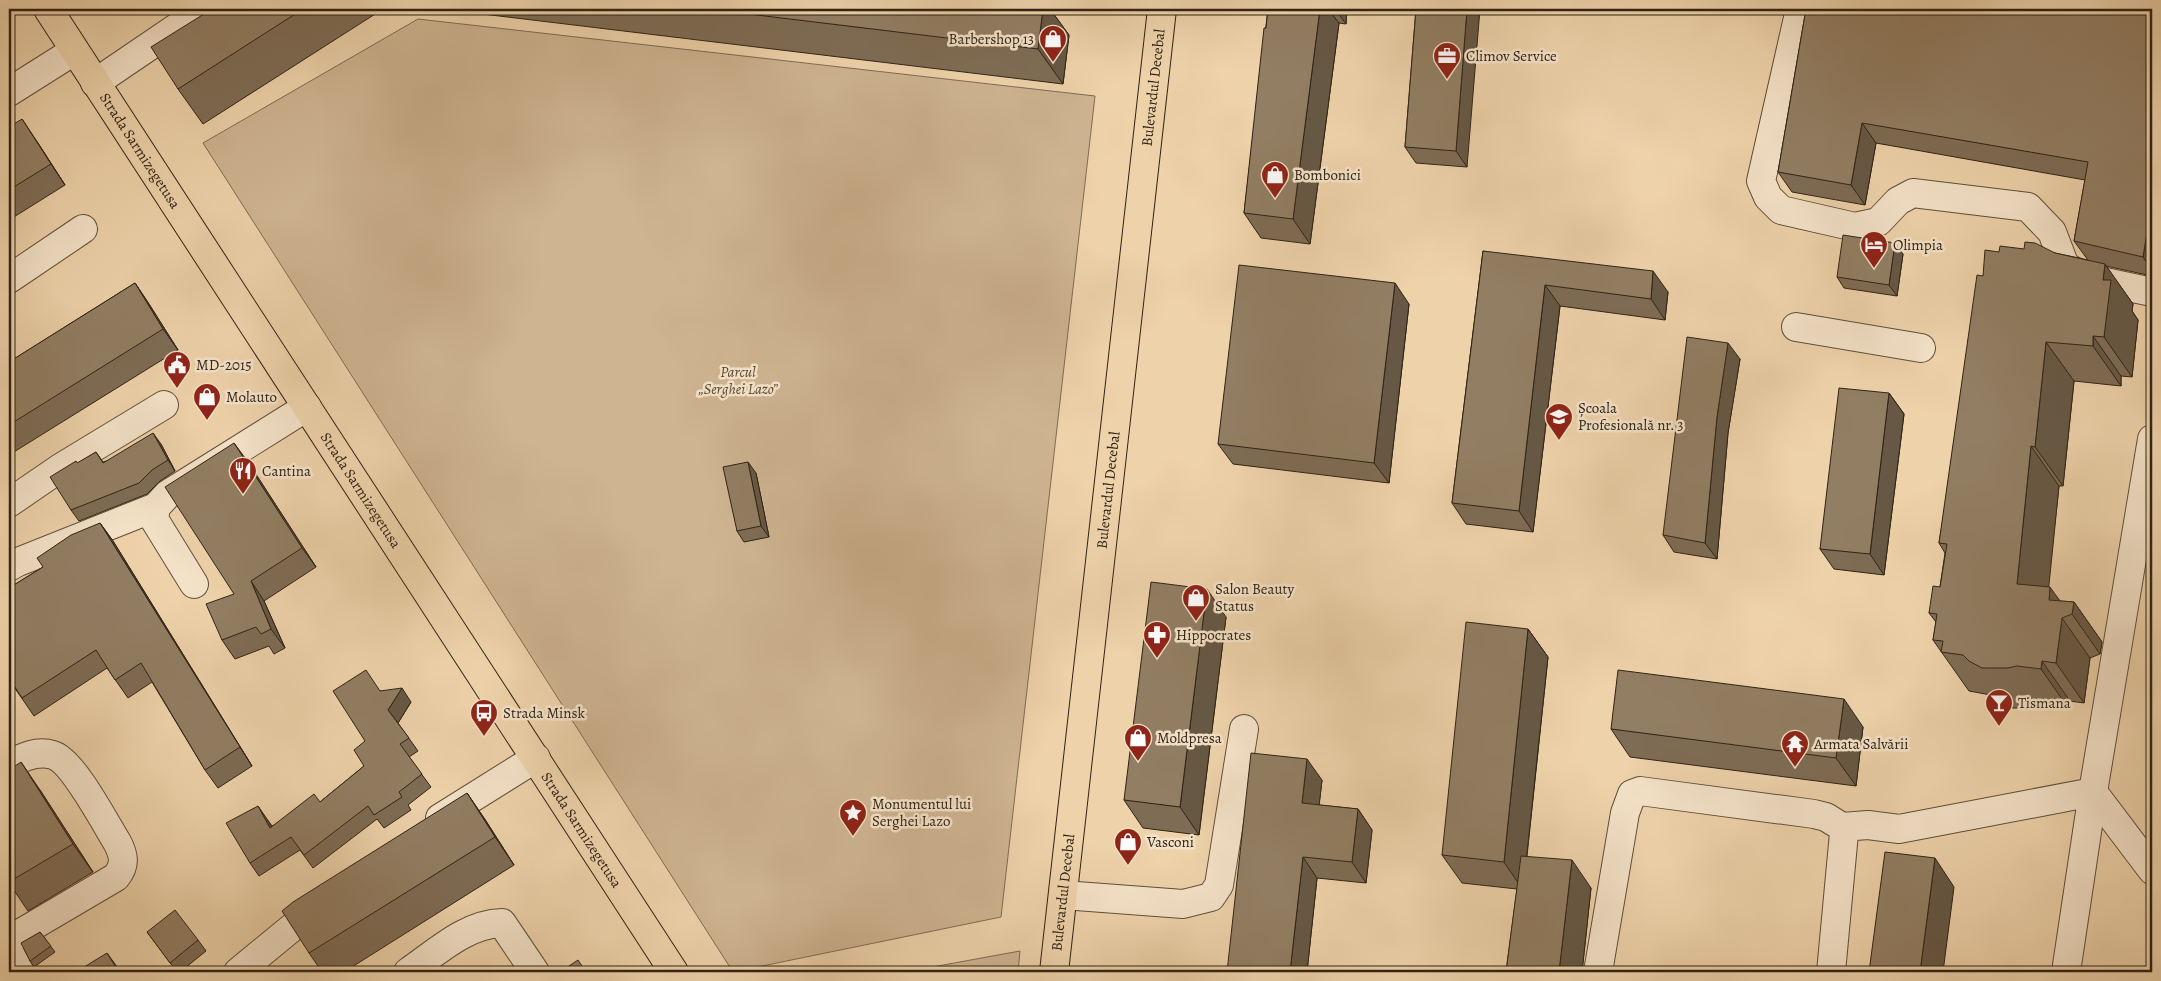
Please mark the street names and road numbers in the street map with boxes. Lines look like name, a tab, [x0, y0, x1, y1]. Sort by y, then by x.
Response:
street label: Bulevardul Decebal	[1137, 28, 1170, 147]
street label: Strada Sarmizegetusa	[95, 89, 185, 213]
street label: Strada Sarmizegetusa	[316, 428, 406, 552]
street label: Bulevardul Decebal	[1092, 430, 1125, 550]
street label: Strada Sarmizegetusa	[537, 768, 627, 892]
street label: Bulevardul Decebal	[1046, 833, 1079, 952]

